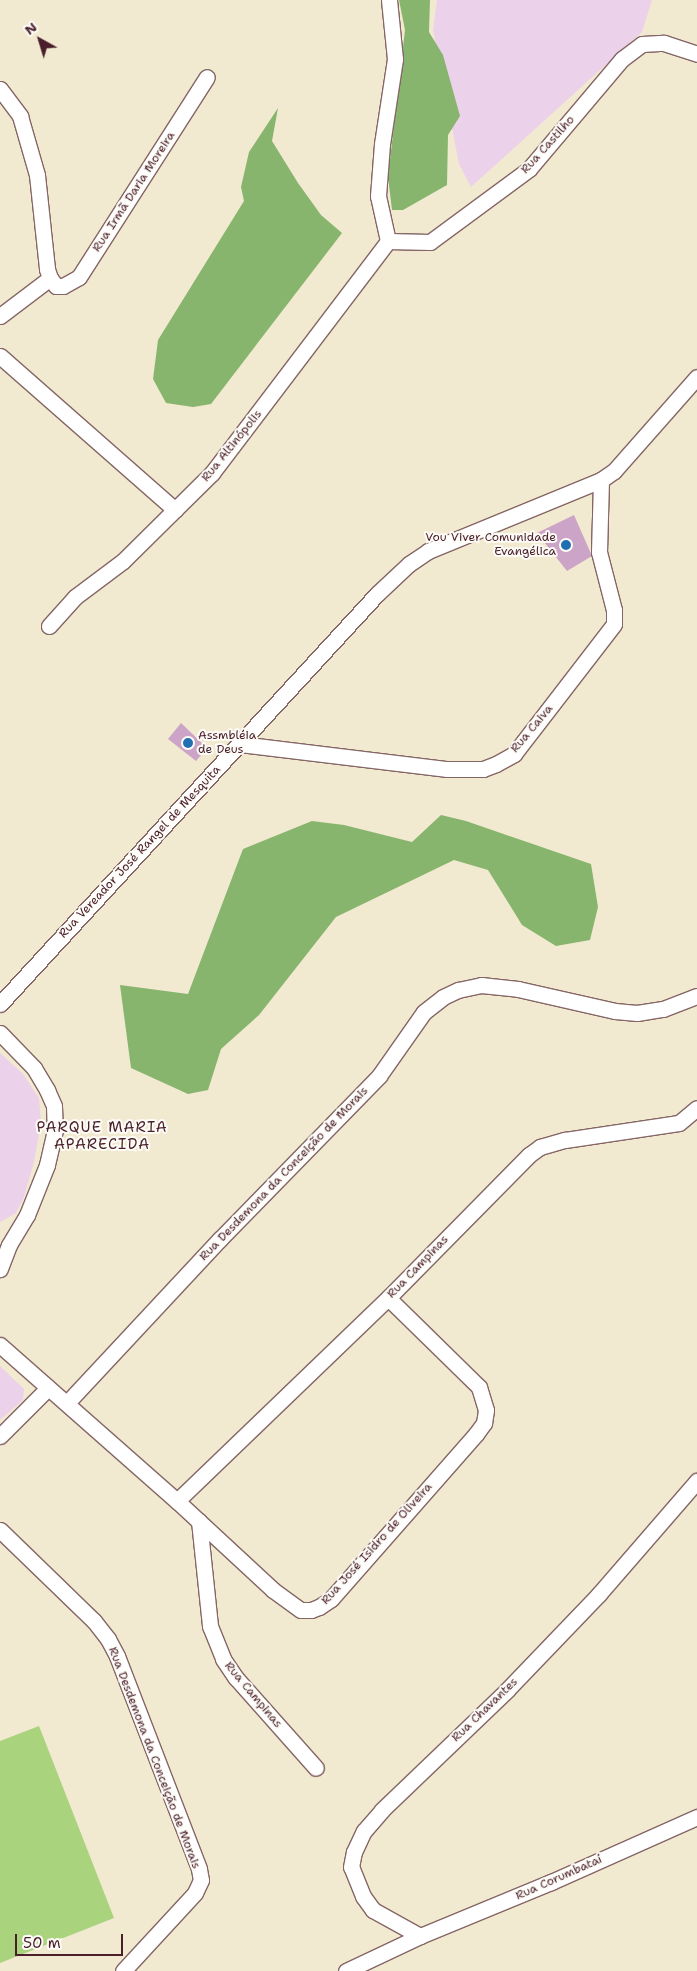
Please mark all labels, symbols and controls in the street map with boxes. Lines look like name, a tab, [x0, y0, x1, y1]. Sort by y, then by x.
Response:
north arrow	[15, 15, 65, 65]
text: N	[21, 18, 41, 39]
street label: Rua Castilho	[518, 113, 578, 177]
street label: Rua Irmã Daria Moreira	[90, 129, 178, 255]
street label: Rua Altinópolis	[199, 407, 265, 485]
place label: Vou Viver Comunidade Evangélica	[425, 531, 556, 559]
marker: Vou Viver Comunidade Evangélica	[560, 539, 572, 551]
street label: Rua Caiva	[508, 702, 556, 756]
place label: Assmbléia de Deus	[198, 729, 256, 757]
marker: Assmbléia de Deus	[182, 737, 194, 749]
street label: Rua Vereador José Rangel de Mesquita	[56, 763, 224, 941]
street label: Rua Desdemona da Conceição de Morais	[197, 1084, 371, 1264]
district label: PARQUE MARIA APARECIDA	[35, 1118, 169, 1153]
street label: Rua Campinas	[384, 1233, 452, 1301]
street label: Rua José Isidro de Oliveira	[319, 1480, 435, 1608]
street label: Rua Desdemona da Conceição de Morais	[105, 1645, 203, 1871]
street label: Rua Campinas	[221, 1659, 285, 1731]
street label: Rua Chavantes	[449, 1675, 521, 1745]
street label: Rua Corumbataí	[513, 1852, 605, 1904]
scale bar	[18, 1924, 125, 1956]
text: 50 m	[23, 1933, 61, 1953]

